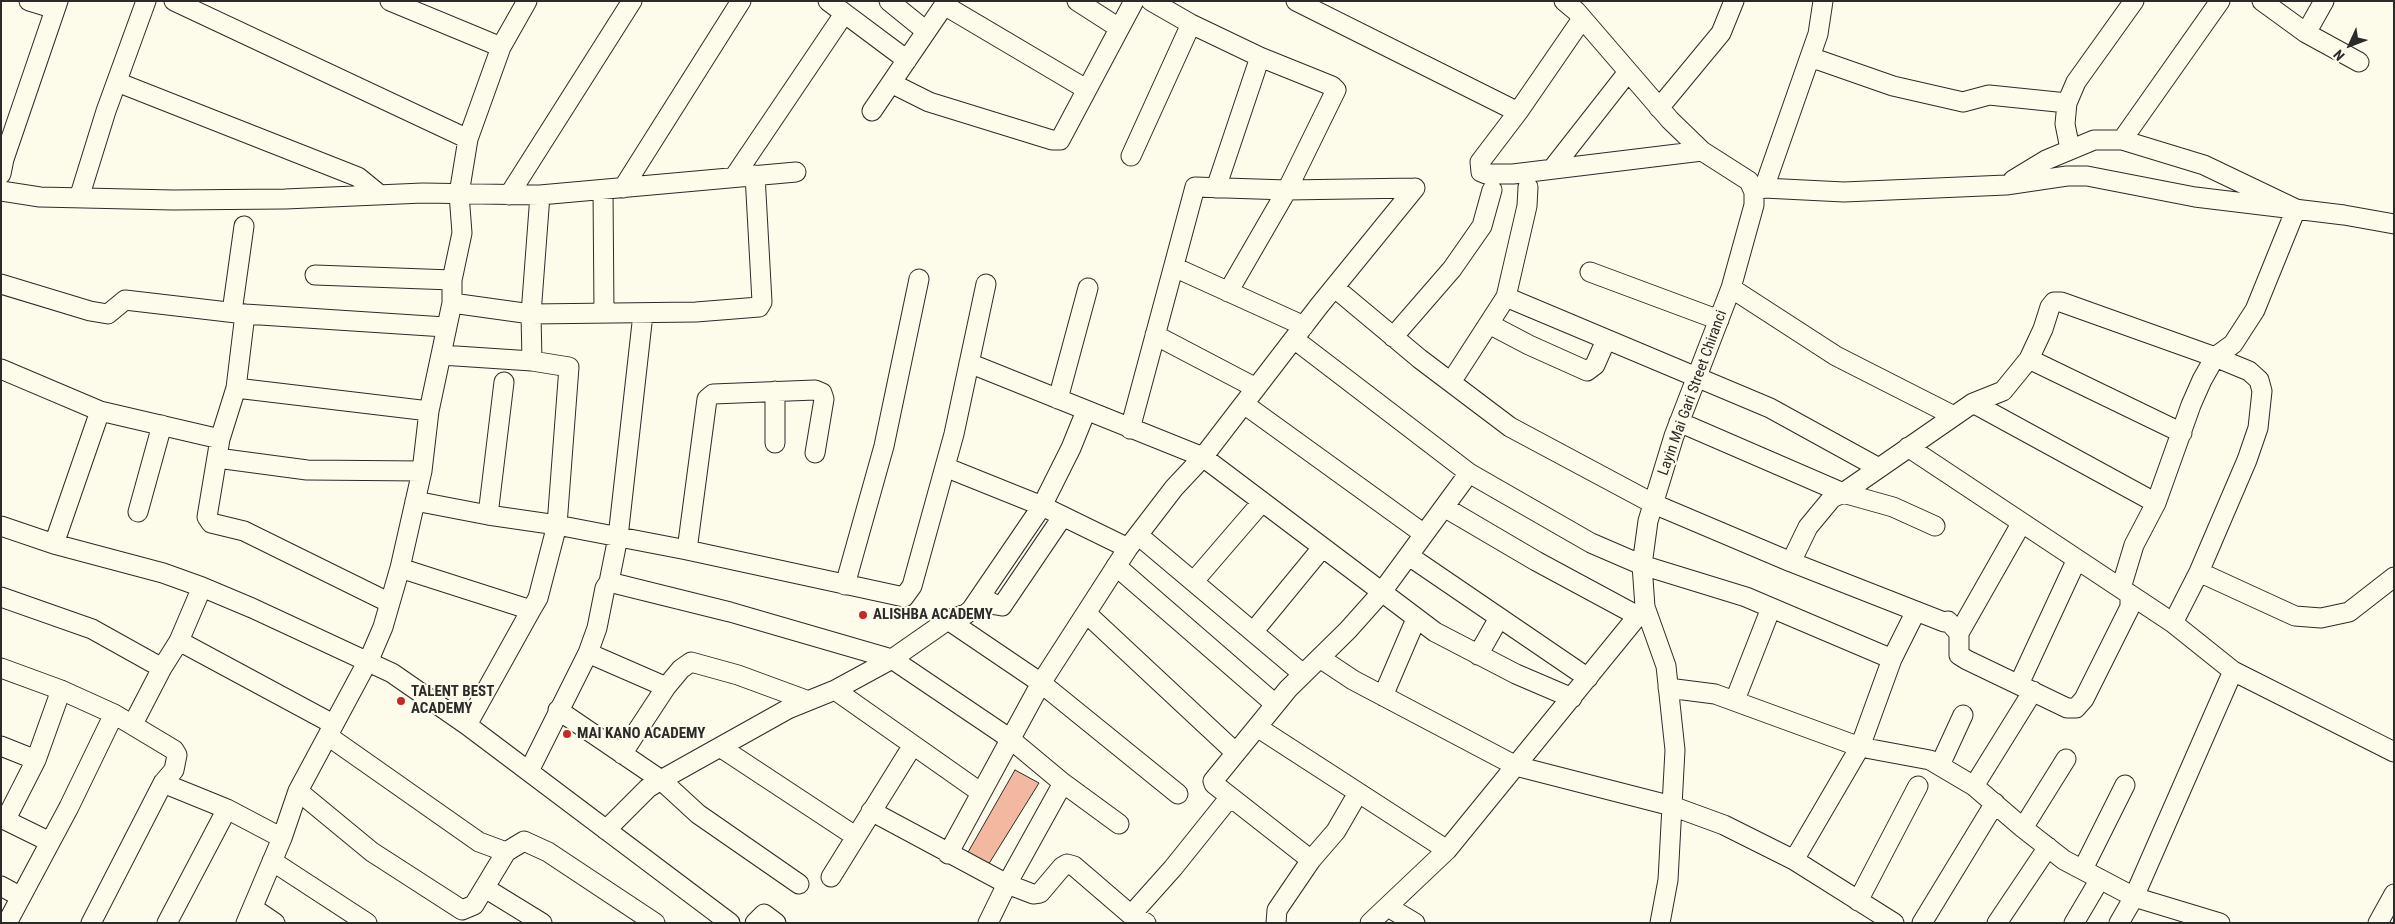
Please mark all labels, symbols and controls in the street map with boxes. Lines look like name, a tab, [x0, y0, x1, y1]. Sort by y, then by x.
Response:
north arrow	[2325, 20, 2375, 70]
text: N	[2330, 47, 2348, 64]
street label: Layin Mai Gari Street Chiranci	[1655, 308, 1731, 478]
place label: ALISHBA ACADEMY	[873, 606, 993, 624]
marker: ALISHBA ACADEMY	[857, 609, 869, 621]
place label: TALENT BEST ACADEMY	[411, 683, 494, 718]
marker: TALENT BEST ACADEMY	[395, 695, 407, 707]
place label: MAI KANO ACADEMY	[577, 725, 705, 743]
marker: MAI KANO ACADEMY	[561, 728, 573, 740]

